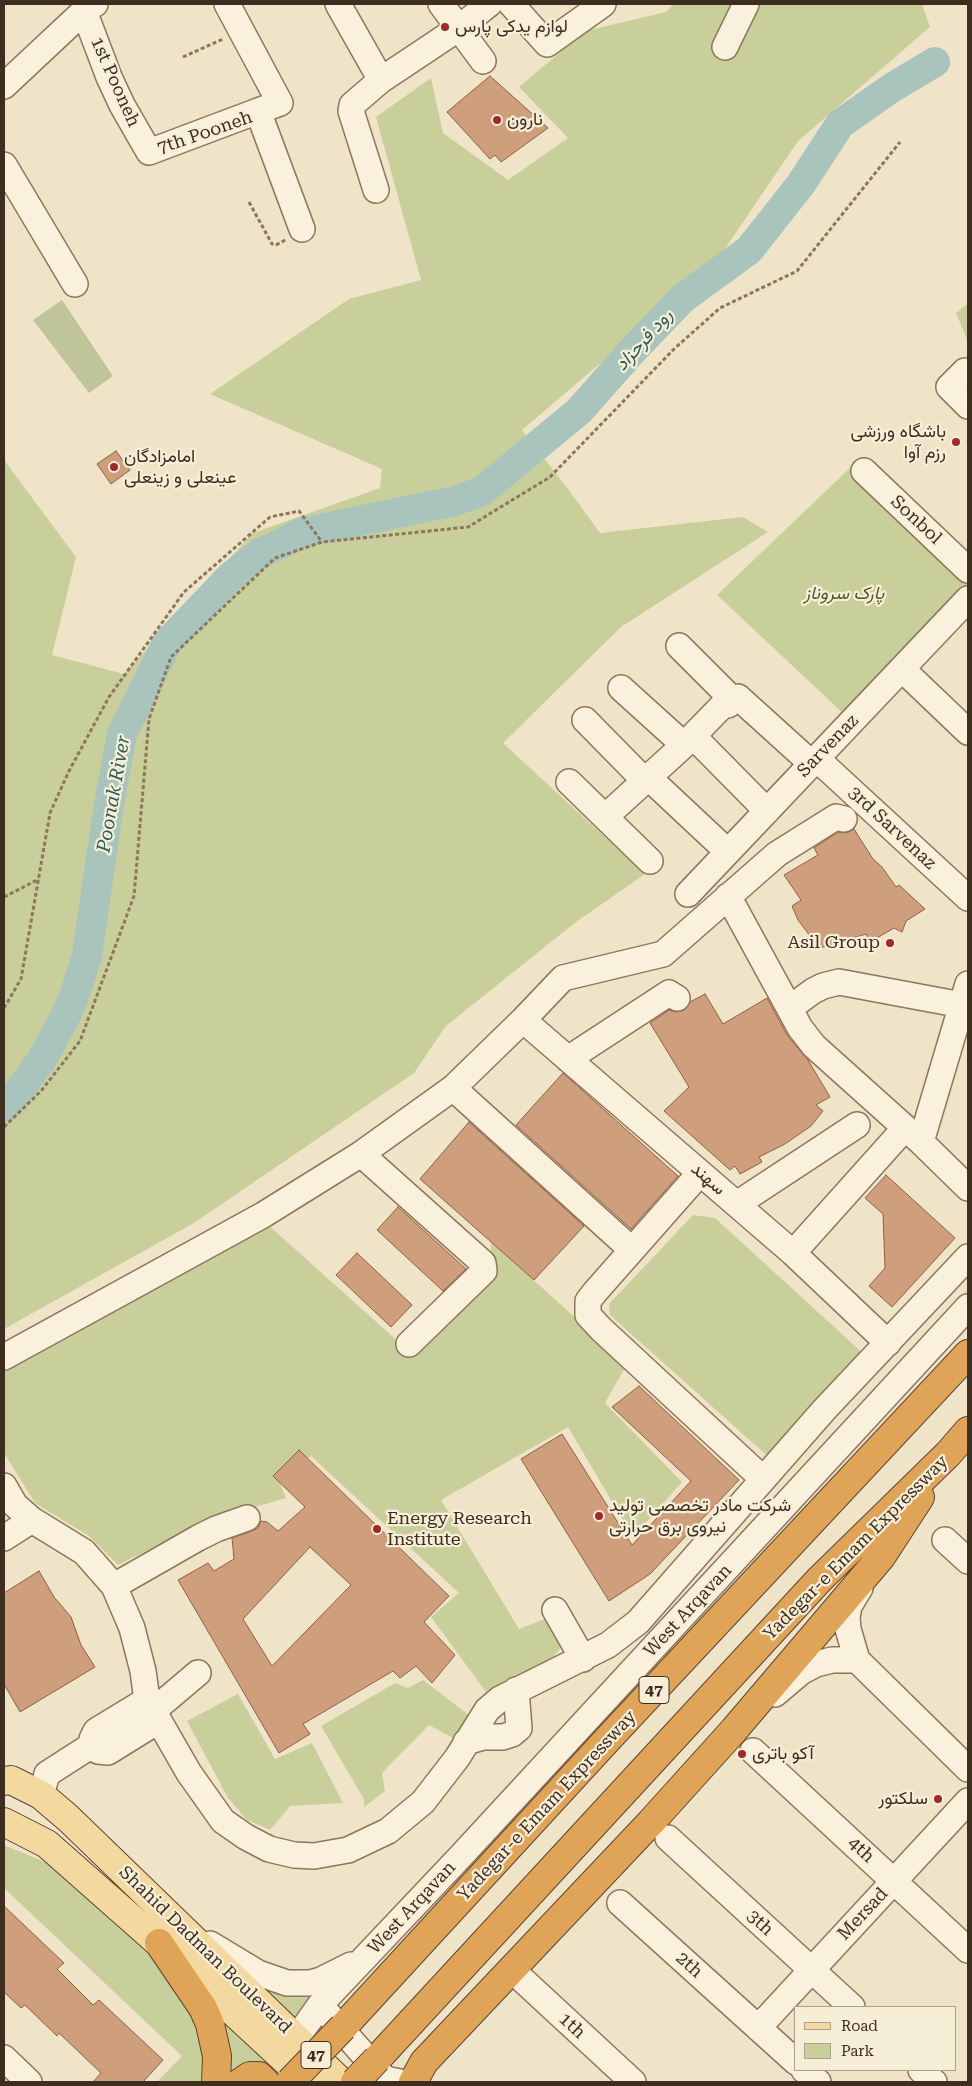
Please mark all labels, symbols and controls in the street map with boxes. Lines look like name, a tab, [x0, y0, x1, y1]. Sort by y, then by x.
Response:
place label: لوازم یدکی پارس	[455, 16, 568, 38]
marker: لوازم یدکی پارس	[439, 21, 451, 33]
street label: 1st Pooneh	[86, 34, 144, 130]
street label: 7th Pooneh	[155, 107, 255, 159]
place label: نارون	[507, 109, 543, 131]
marker: نارون	[491, 114, 503, 126]
water label: رود فرحزاد	[610, 304, 678, 376]
place label: باشگاه ورزشی رزم آوا	[850, 421, 946, 464]
marker: باشگاه ورزشی رزم آوا	[950, 436, 962, 448]
place label: امامزادگان عینعلی و زینعلی	[124, 446, 236, 488]
marker: امامزادگان عینعلی و زینعلی	[108, 461, 120, 473]
street label: Sonbol	[886, 491, 946, 549]
park label: پارک سروناز	[804, 583, 884, 605]
street label: Sarvenaz	[793, 710, 863, 782]
water label: Poonak River	[92, 734, 136, 854]
street label: 3rd Sarvenaz	[844, 782, 940, 874]
place label: Asil Group	[787, 932, 880, 954]
marker: Asil Group	[884, 937, 896, 949]
street label: سهند	[686, 1158, 730, 1200]
street label: Yadegar-e Emam Expressway	[759, 1451, 953, 1645]
place label: شرکت مادر تخصصی تولید نیروی برق حرارتی	[609, 1495, 791, 1538]
place label: Energy Research Institute	[387, 1508, 532, 1550]
marker: شرکت مادر تخصصی تولید نیروی برق حرارتی	[593, 1510, 605, 1522]
marker: Energy Research Institute	[371, 1523, 383, 1535]
street label: West Arqavan	[640, 1560, 736, 1662]
road number: 47	[639, 1676, 669, 1704]
street label: Yadegar-e Emam Expressway	[453, 1706, 641, 1906]
place label: آکو باتری	[752, 1743, 814, 1765]
marker: آکو باتری	[736, 1748, 748, 1760]
place label: سلکتور	[878, 1788, 928, 1810]
marker: سلکتور	[932, 1793, 944, 1805]
street label: 4th	[843, 1832, 879, 1868]
street label: West Arqavan	[364, 1857, 460, 1959]
street label: Shahid Dadman Boulevard	[114, 1862, 296, 2038]
street label: Mersad	[833, 1883, 893, 1945]
street label: 3th	[742, 1905, 778, 1941]
street label: 2th	[671, 1947, 707, 1983]
legend	[794, 2006, 957, 2071]
street label: 1th	[554, 2008, 590, 2044]
text: Road	[841, 2017, 878, 2035]
road number: 47	[301, 2042, 331, 2068]
text: Park	[841, 2042, 874, 2060]

